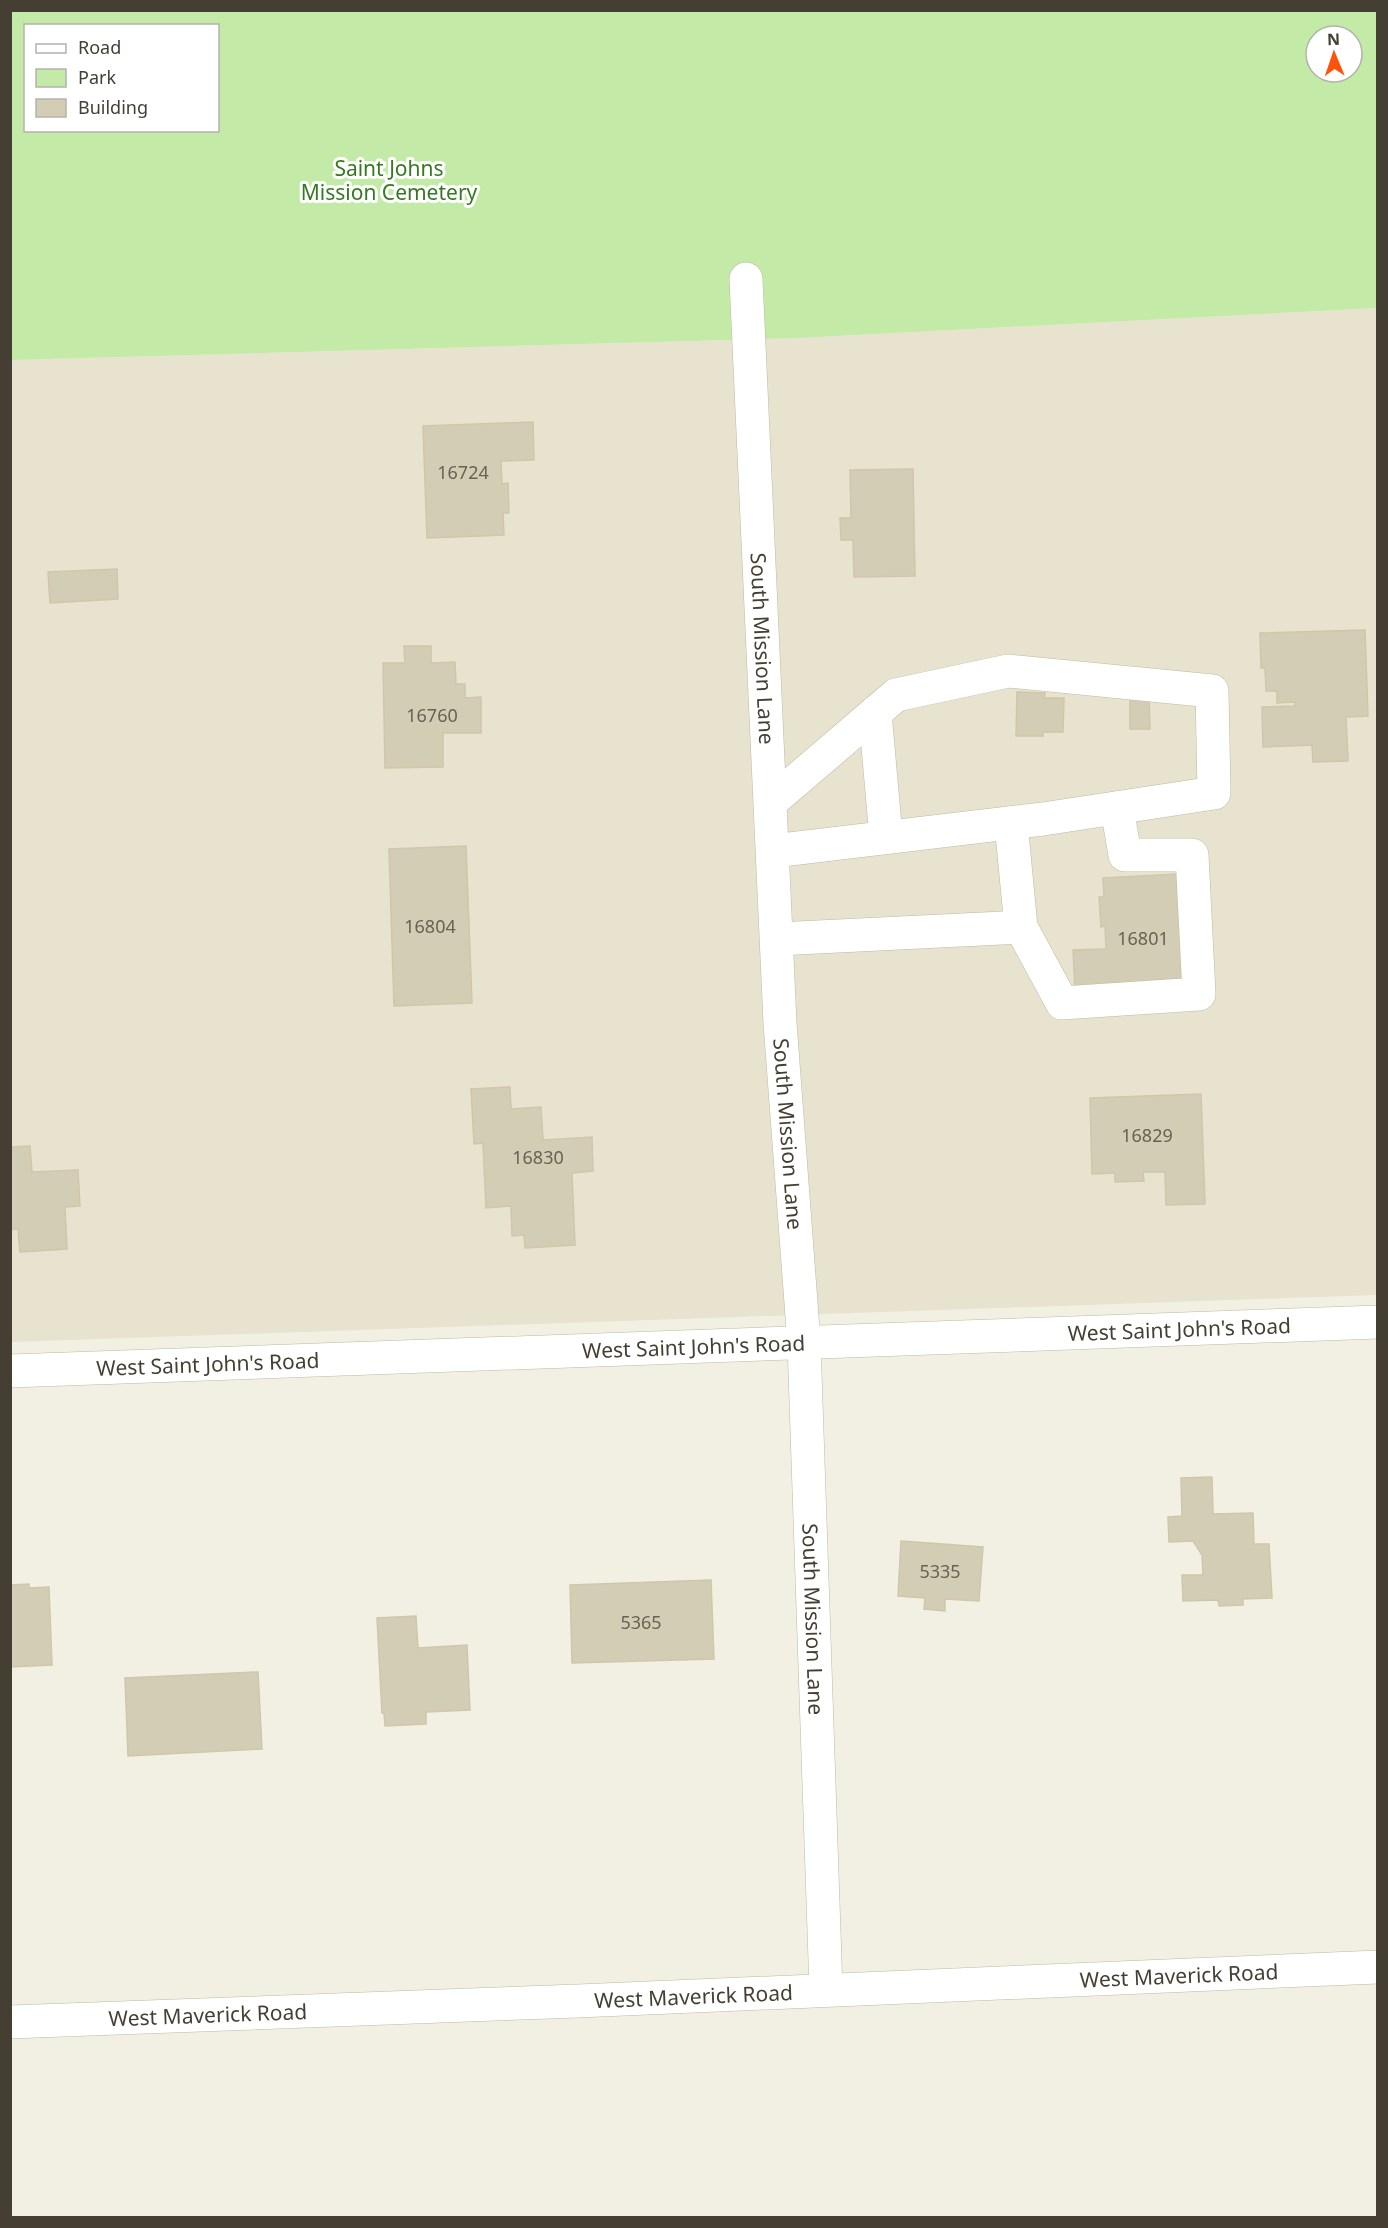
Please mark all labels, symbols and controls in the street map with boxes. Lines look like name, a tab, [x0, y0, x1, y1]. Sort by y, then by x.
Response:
legend	[24, 24, 219, 132]
north arrow	[1304, 24, 1364, 84]
text: N	[1327, 28, 1340, 50]
text: Road	[78, 35, 121, 59]
text: Park	[78, 65, 116, 89]
text: Building	[78, 95, 148, 119]
park label: Saint Johns Mission Cemetery	[301, 154, 478, 206]
house number: 16724	[437, 460, 489, 484]
street label: South Mission Lane	[745, 552, 781, 745]
house number: 16760	[406, 703, 458, 727]
house number: 16804	[404, 914, 456, 938]
house number: 16801	[1117, 926, 1169, 950]
street label: South Mission Lane	[767, 1037, 809, 1231]
house number: 16829	[1121, 1123, 1173, 1147]
house number: 16830	[512, 1145, 564, 1169]
street label: West Saint John's Road	[1067, 1311, 1291, 1347]
street label: West Saint John's Road	[582, 1329, 806, 1365]
street label: West Saint John's Road	[96, 1346, 320, 1382]
street label: South Mission Lane	[796, 1523, 831, 1716]
house number: 5335	[919, 1559, 961, 1583]
house number: 5365	[620, 1610, 662, 1634]
street label: West Maverick Road	[1079, 1957, 1279, 1994]
street label: West Maverick Road	[594, 1978, 793, 2014]
street label: West Maverick Road	[108, 1997, 308, 2032]

